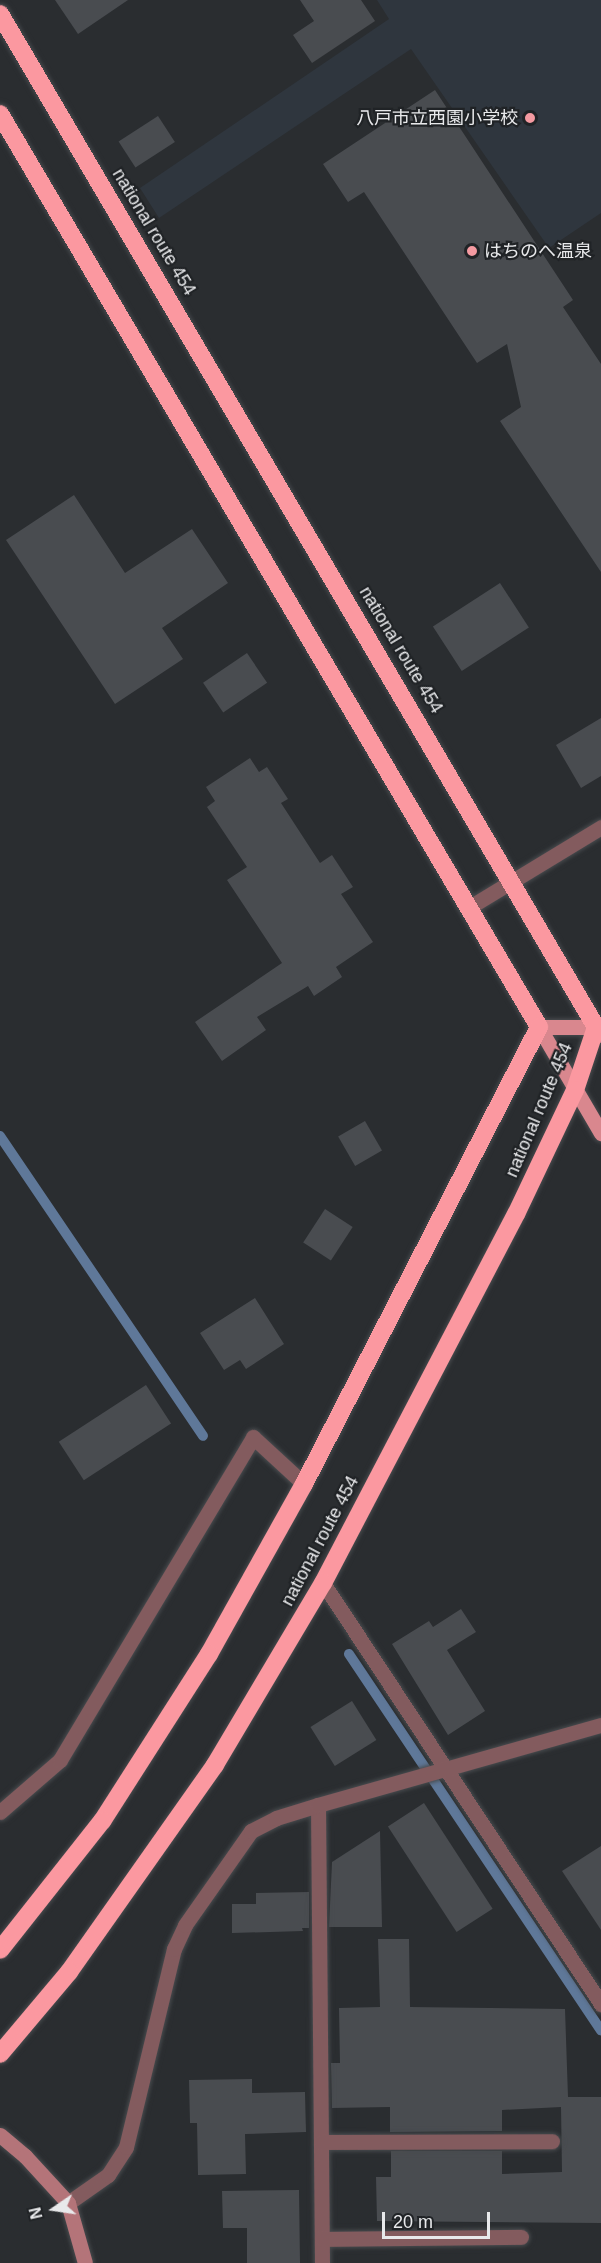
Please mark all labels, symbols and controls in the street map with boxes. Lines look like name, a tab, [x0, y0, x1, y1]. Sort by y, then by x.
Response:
place label: 八戸市立西園小学校	[356, 107, 518, 129]
marker: 八戸市立西園小学校	[523, 111, 537, 125]
street label: national route 454	[108, 165, 200, 299]
place label: はちのへ温泉	[484, 240, 592, 262]
marker: はちのへ温泉	[465, 244, 479, 258]
street label: national route 454	[355, 583, 447, 717]
street label: national route 454	[501, 1039, 577, 1181]
street label: national route 454	[277, 1472, 363, 1610]
north arrow	[24, 2179, 84, 2239]
scale bar	[385, 2200, 493, 2238]
text: N	[26, 2206, 46, 2221]
text: 20 m	[393, 2212, 433, 2232]

